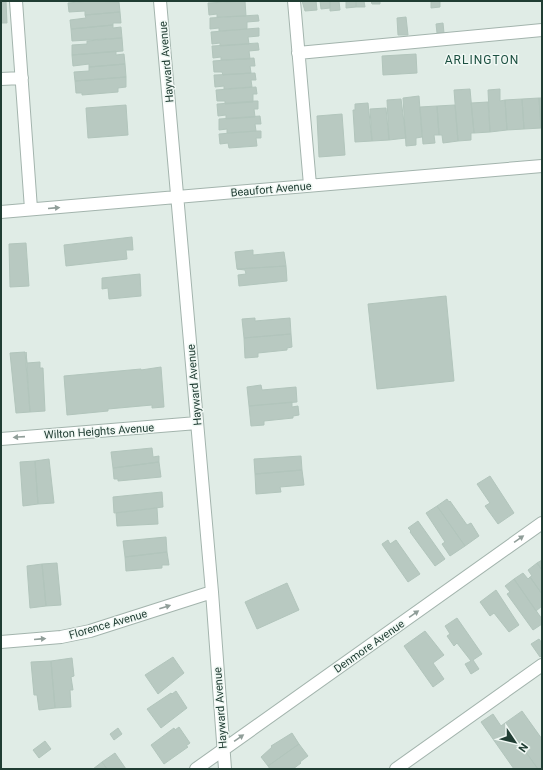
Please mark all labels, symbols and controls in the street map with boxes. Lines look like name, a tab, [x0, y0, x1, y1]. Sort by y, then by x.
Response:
street label: Hayward Avenue	[156, 21, 177, 103]
district label: ARLINGTON	[445, 53, 519, 67]
street label: Beaufort Avenue	[230, 179, 312, 200]
one-way arrow	[48, 204, 60, 211]
street label: Hayward Avenue	[184, 344, 205, 426]
street label: Wilton Heights Avenue	[44, 421, 155, 442]
one-way arrow	[13, 434, 25, 441]
one-way arrow	[514, 535, 525, 543]
one-way arrow	[160, 604, 172, 610]
street label: Florence Avenue	[67, 607, 149, 642]
one-way arrow	[408, 610, 419, 618]
street label: Denmore Avenue	[331, 617, 407, 676]
one-way arrow	[34, 635, 46, 642]
street label: Hayward Avenue	[211, 667, 230, 749]
north arrow	[495, 722, 535, 762]
one-way arrow	[234, 734, 244, 742]
text: N	[515, 741, 530, 755]

